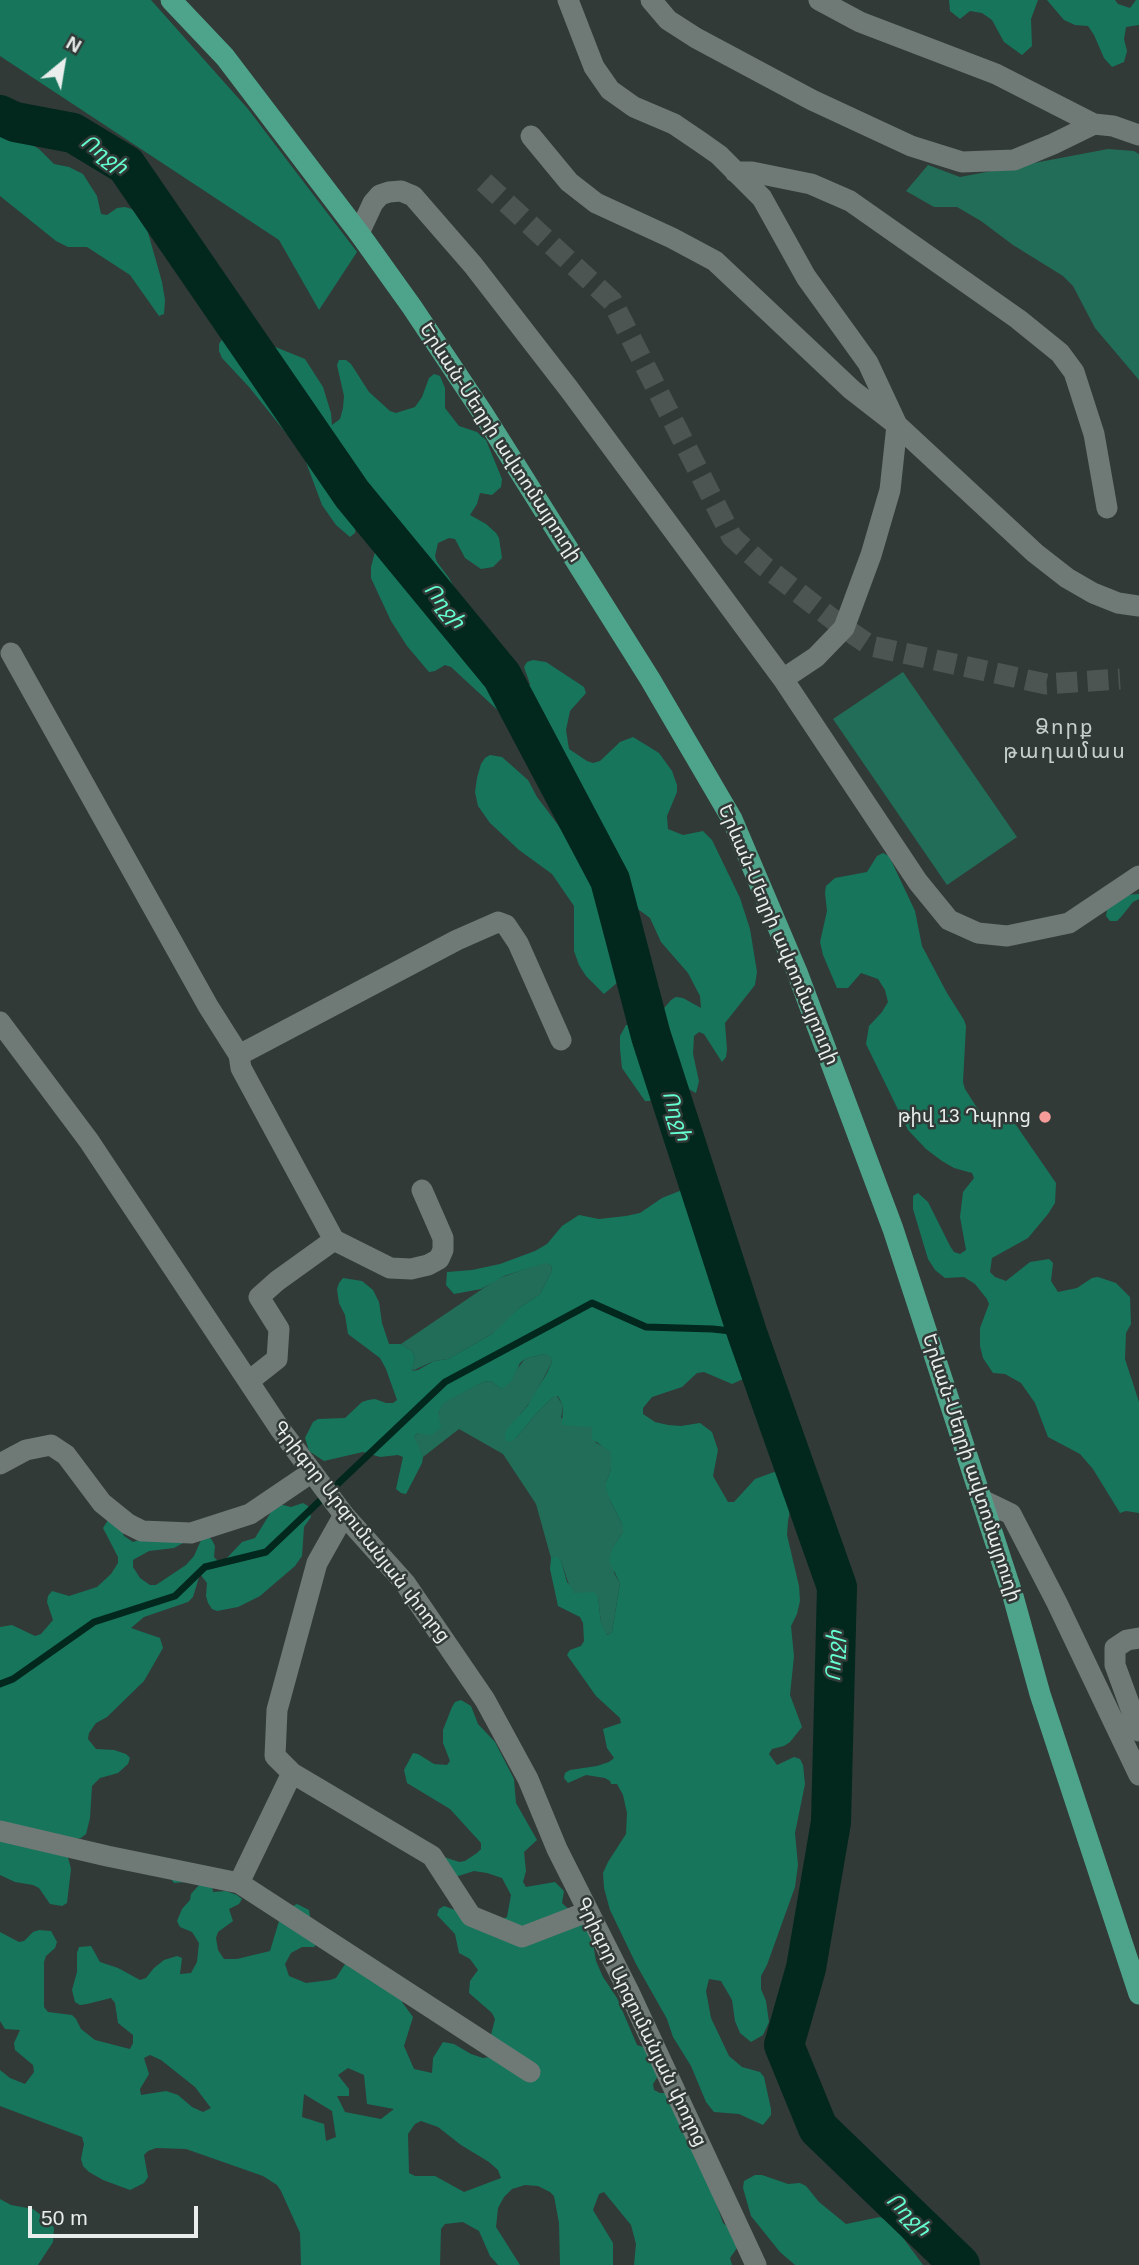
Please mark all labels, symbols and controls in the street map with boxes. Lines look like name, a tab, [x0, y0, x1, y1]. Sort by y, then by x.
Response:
north arrow	[28, 28, 98, 98]
text: N	[63, 32, 85, 57]
water label: Ողջի	[76, 130, 132, 180]
street label: Երևան-Մեղրի ավտոմայրուղի	[414, 319, 586, 567]
water label: Ողջի	[418, 578, 470, 634]
district label: Ձորք թաղամաս	[1004, 715, 1126, 765]
street label: Երևան-Մեղրի ավտոմայրուղի	[713, 801, 843, 1069]
water label: Ողջի	[656, 1087, 696, 1145]
place label: թիվ 13 Դպրոց	[898, 1106, 1031, 1128]
marker: թիվ 13 Դպրոց	[1037, 1109, 1053, 1125]
street label: Երևան-Մեղրի ավտոմայրուղի	[917, 1331, 1025, 1605]
street label: Գրիգոր Արզումանյան փողոց	[267, 1417, 455, 1647]
water label: Ողջի	[822, 1630, 848, 1682]
street label: Գրիգոր Արզումանյան փողոց	[571, 1894, 711, 2150]
water label: Ողջի	[881, 2188, 935, 2242]
scale bar	[32, 2192, 201, 2236]
text: 50 m	[41, 2206, 88, 2229]

